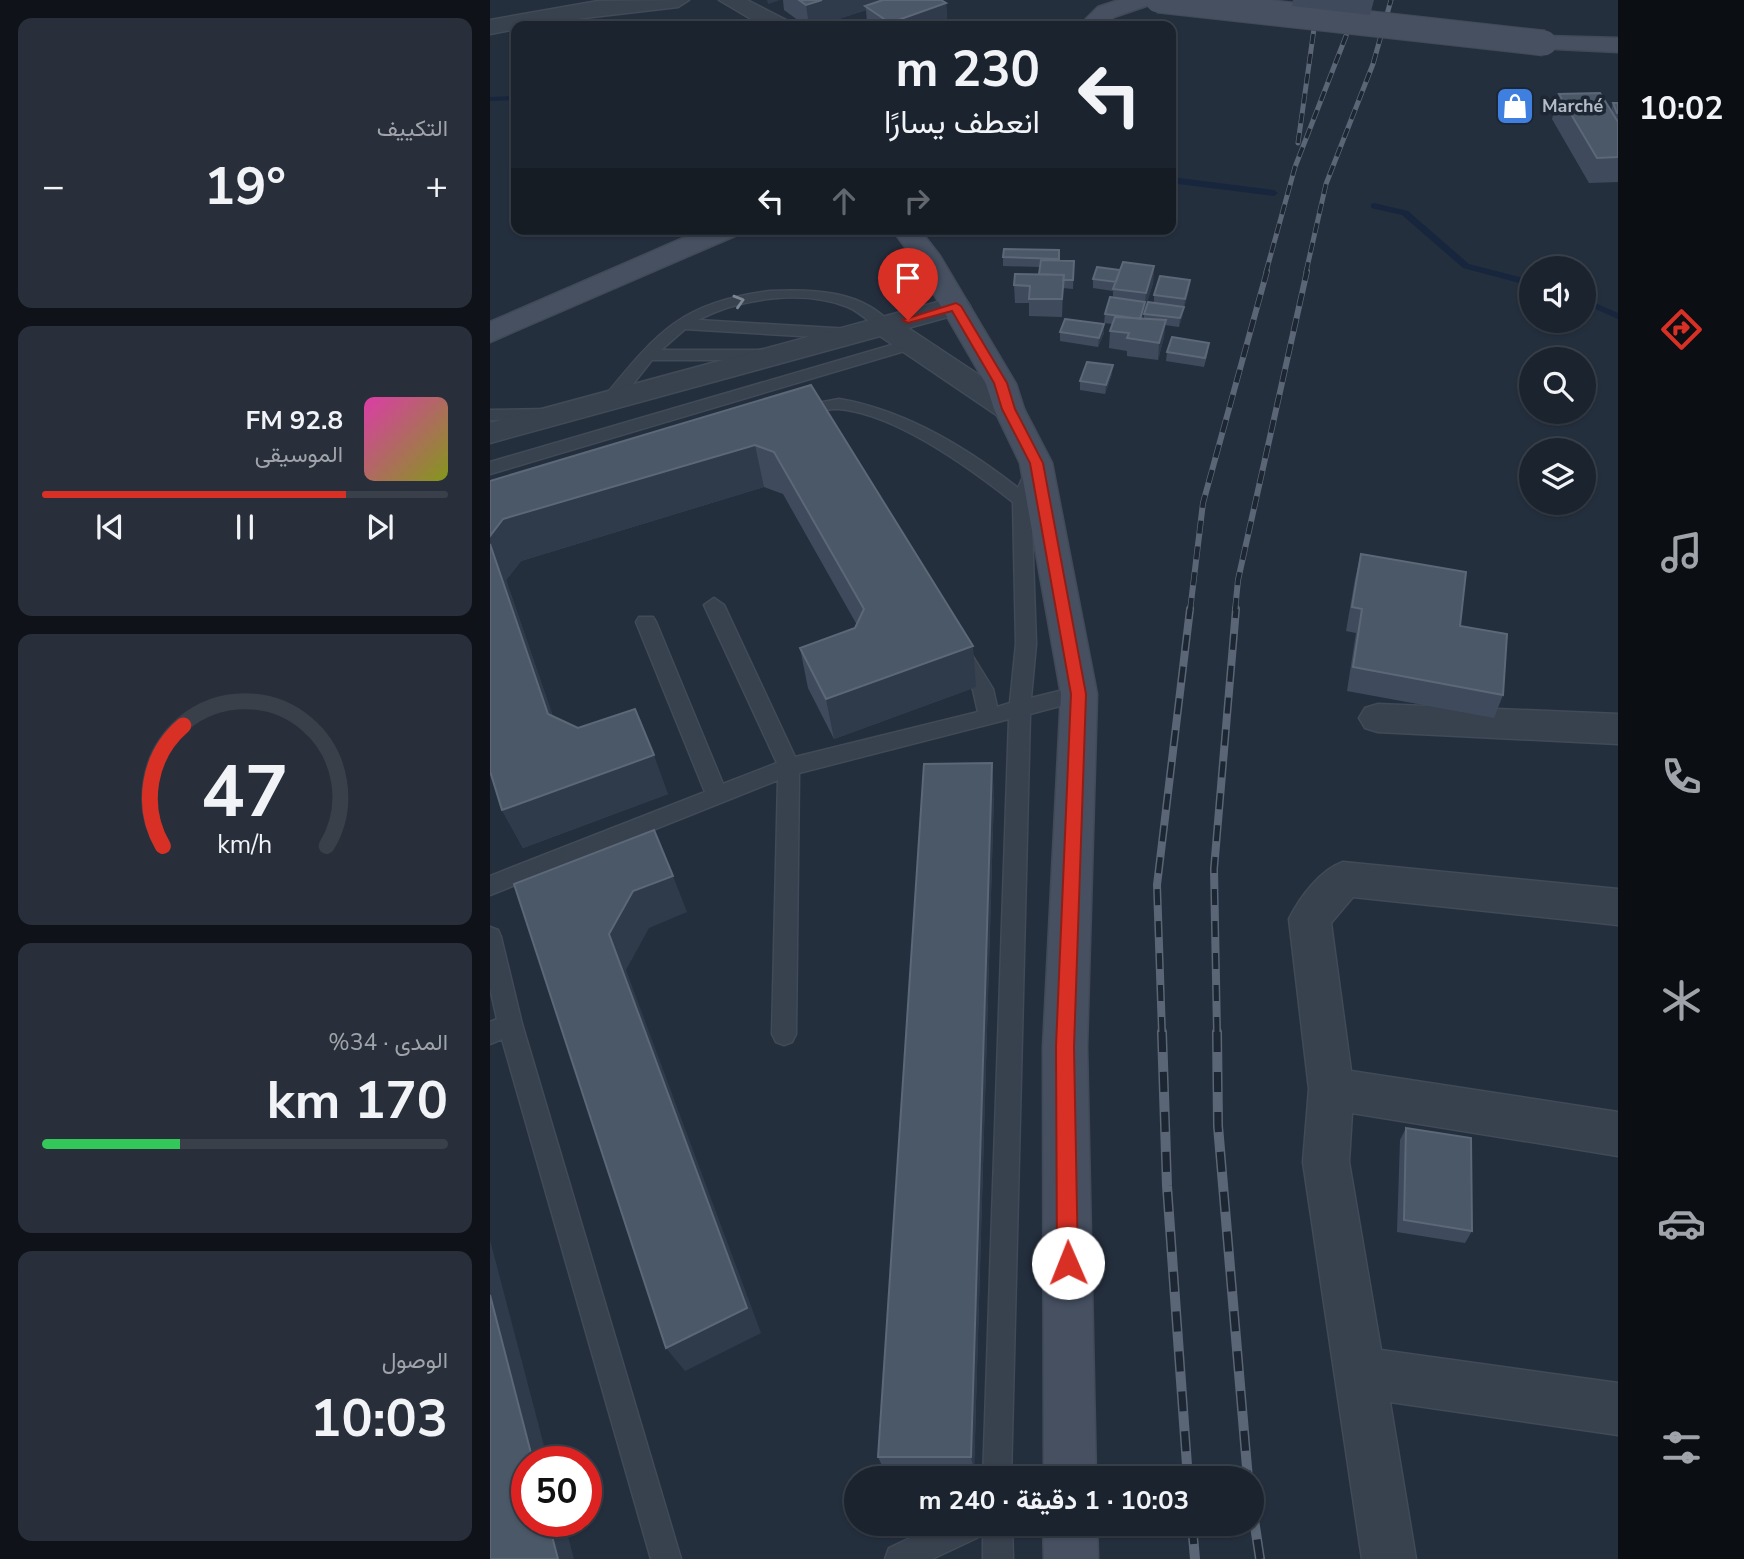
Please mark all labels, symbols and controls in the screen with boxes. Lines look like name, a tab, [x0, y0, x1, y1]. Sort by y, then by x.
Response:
text: 230 m	[896, 36, 1040, 103]
icon: left	[1064, 49, 1155, 140]
shop icon: Marché	[1494, 85, 1536, 127]
text: 10:02	[1639, 87, 1723, 130]
place label: Marché	[1542, 94, 1603, 118]
text: انعطف يسارًا	[884, 101, 1040, 144]
text: التكييف	[377, 113, 448, 144]
text: 19°	[204, 151, 286, 222]
text: −	[42, 161, 65, 212]
text: +	[425, 161, 448, 212]
icon: left	[752, 182, 790, 220]
icon: ahead	[825, 182, 863, 220]
icon: right	[898, 182, 936, 220]
pin	[878, 248, 938, 320]
map controls	[1519, 256, 1596, 515]
button: sound	[1519, 256, 1596, 333]
icon: arrive	[889, 259, 927, 297]
one-way arrow	[732, 295, 744, 309]
icon: directions	[1657, 305, 1706, 354]
button: search	[1519, 347, 1596, 424]
text: 92.8 FM	[246, 403, 343, 438]
button: layers	[1519, 438, 1596, 515]
text: الموسيقى	[255, 439, 343, 470]
icon: previous	[91, 508, 129, 546]
icon: pause	[226, 508, 264, 546]
icon: next	[361, 508, 399, 546]
icon: music	[1657, 528, 1706, 577]
text: 47	[201, 742, 289, 842]
icon: phone	[1657, 752, 1706, 801]
text: km/h	[217, 827, 273, 861]
icon: climate	[1657, 976, 1706, 1025]
text: المدى · 34%	[328, 1027, 448, 1058]
text: 170 km	[267, 1065, 448, 1136]
icon: car	[1657, 1199, 1706, 1248]
position arrow	[1031, 1226, 1105, 1300]
text: الوصول	[382, 1345, 448, 1376]
text: 10:03	[310, 1383, 448, 1454]
icon: filters	[1657, 1423, 1706, 1472]
speed limit sign: 50	[511, 1446, 602, 1537]
text: 10:03 · 1 دقيقة · 240 m	[919, 1483, 1189, 1518]

